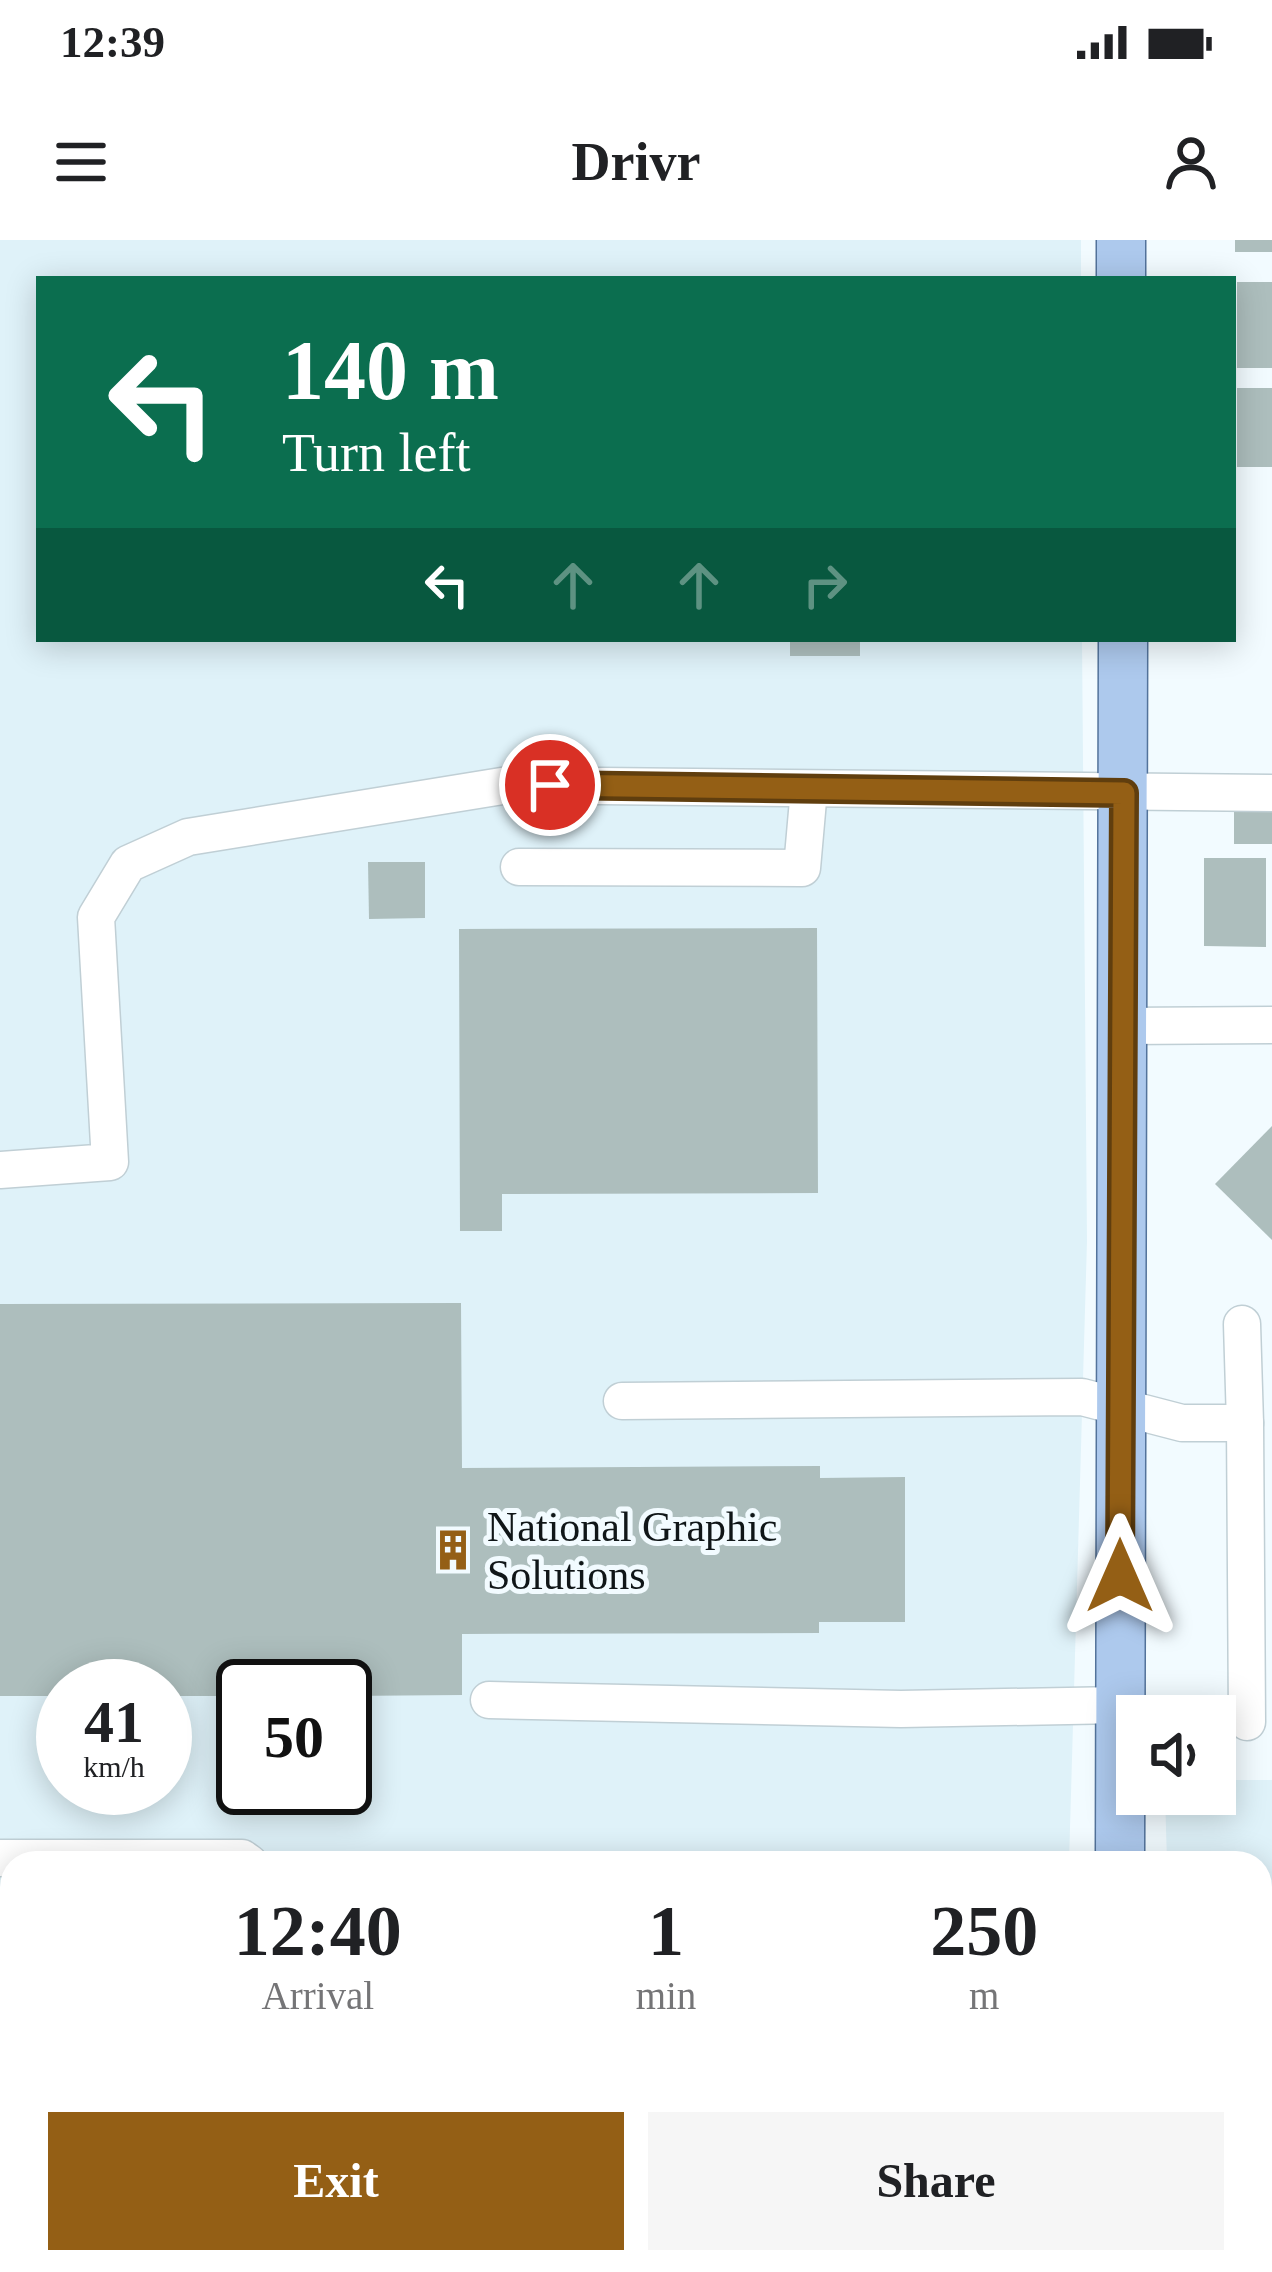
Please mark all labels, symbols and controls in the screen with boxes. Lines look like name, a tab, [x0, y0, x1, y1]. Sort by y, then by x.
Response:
text: 12:39	[60, 17, 165, 67]
icon: menu	[48, 129, 114, 195]
icon: person	[1158, 129, 1224, 195]
text: Drivr	[572, 132, 700, 192]
icon: left	[84, 324, 240, 480]
text: 140 m	[282, 324, 499, 417]
text: Turn left	[282, 423, 471, 483]
icon: left	[414, 552, 480, 618]
icon: ahead	[540, 552, 606, 618]
icon: ahead	[666, 552, 732, 618]
icon: right	[792, 552, 858, 618]
pin	[499, 734, 601, 836]
icon: arrive	[517, 752, 583, 818]
place label: National Graphic Solutions	[487, 1504, 777, 1598]
position arrow	[1057, 1513, 1183, 1639]
building icon: National Graphic Solutions	[430, 1527, 476, 1573]
speed limit sign: 50	[216, 1659, 372, 1815]
text: 41	[84, 1689, 144, 1755]
map controls	[1116, 1695, 1236, 1815]
button: sound	[1116, 1695, 1236, 1815]
text: km/h	[83, 1750, 145, 1783]
text: 12:40	[234, 1891, 402, 1971]
text: 1	[648, 1891, 684, 1971]
text: 250	[930, 1891, 1038, 1971]
text: Arrival	[262, 1974, 374, 2017]
text: min	[636, 1974, 696, 2017]
text: m	[969, 1974, 999, 2017]
button: Exit	[48, 2112, 624, 2250]
button: Share	[648, 2112, 1224, 2250]

